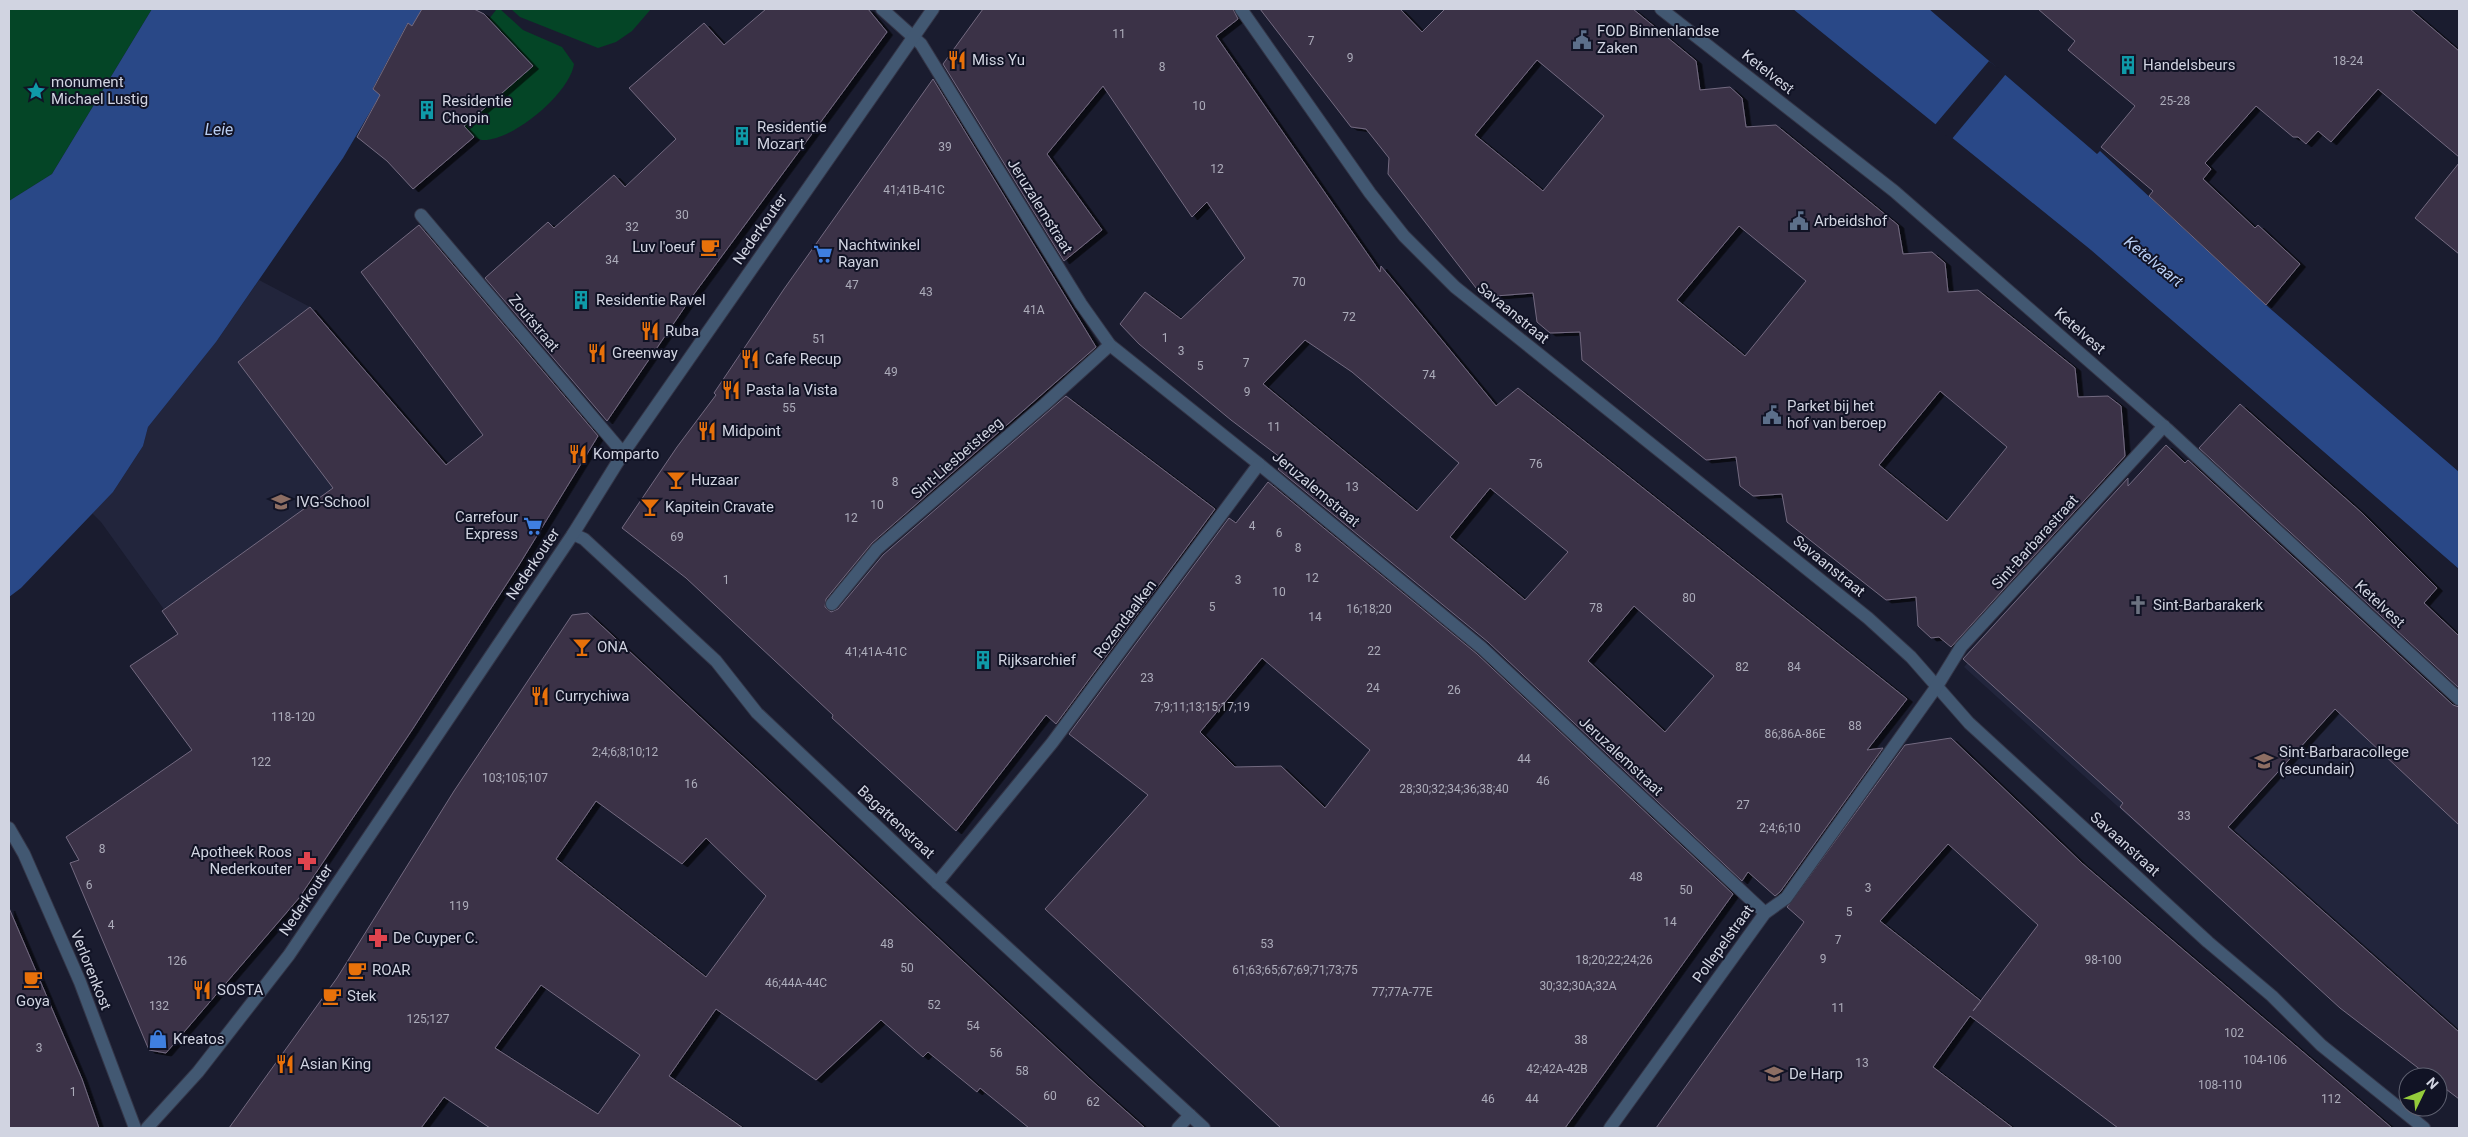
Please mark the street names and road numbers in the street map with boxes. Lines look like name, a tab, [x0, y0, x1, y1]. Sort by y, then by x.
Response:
street label: Ketelvest	[1738, 46, 1798, 98]
street label: Jeruzalemstraat	[1004, 155, 1076, 257]
street label: Nederkouter	[729, 190, 791, 268]
street label: Savaanstraat	[1473, 279, 1553, 348]
street label: Zoutstraat	[505, 291, 563, 355]
street label: Ketelvest	[2051, 304, 2109, 358]
street label: Sint-Liesbetsteeg	[907, 413, 1007, 503]
street label: Jeruzalemstraat	[1269, 447, 1363, 531]
street label: Sint-Barbarastraat	[1988, 491, 2082, 593]
street label: Nederkouter	[502, 525, 564, 603]
street label: Savaanstraat	[1789, 532, 1869, 601]
street label: Rozendaalken	[1090, 576, 1160, 662]
street label: Ketelvest	[2351, 576, 2409, 632]
street label: Jeruzalemstraat	[1575, 712, 1667, 800]
street label: Bagattenstraat	[854, 782, 938, 862]
street label: Savaanstraat	[2087, 808, 2164, 880]
street label: Nederkouter	[275, 861, 337, 939]
street label: Pollepelstraat	[1689, 901, 1757, 986]
street label: Verlorenkost	[67, 927, 115, 1013]

